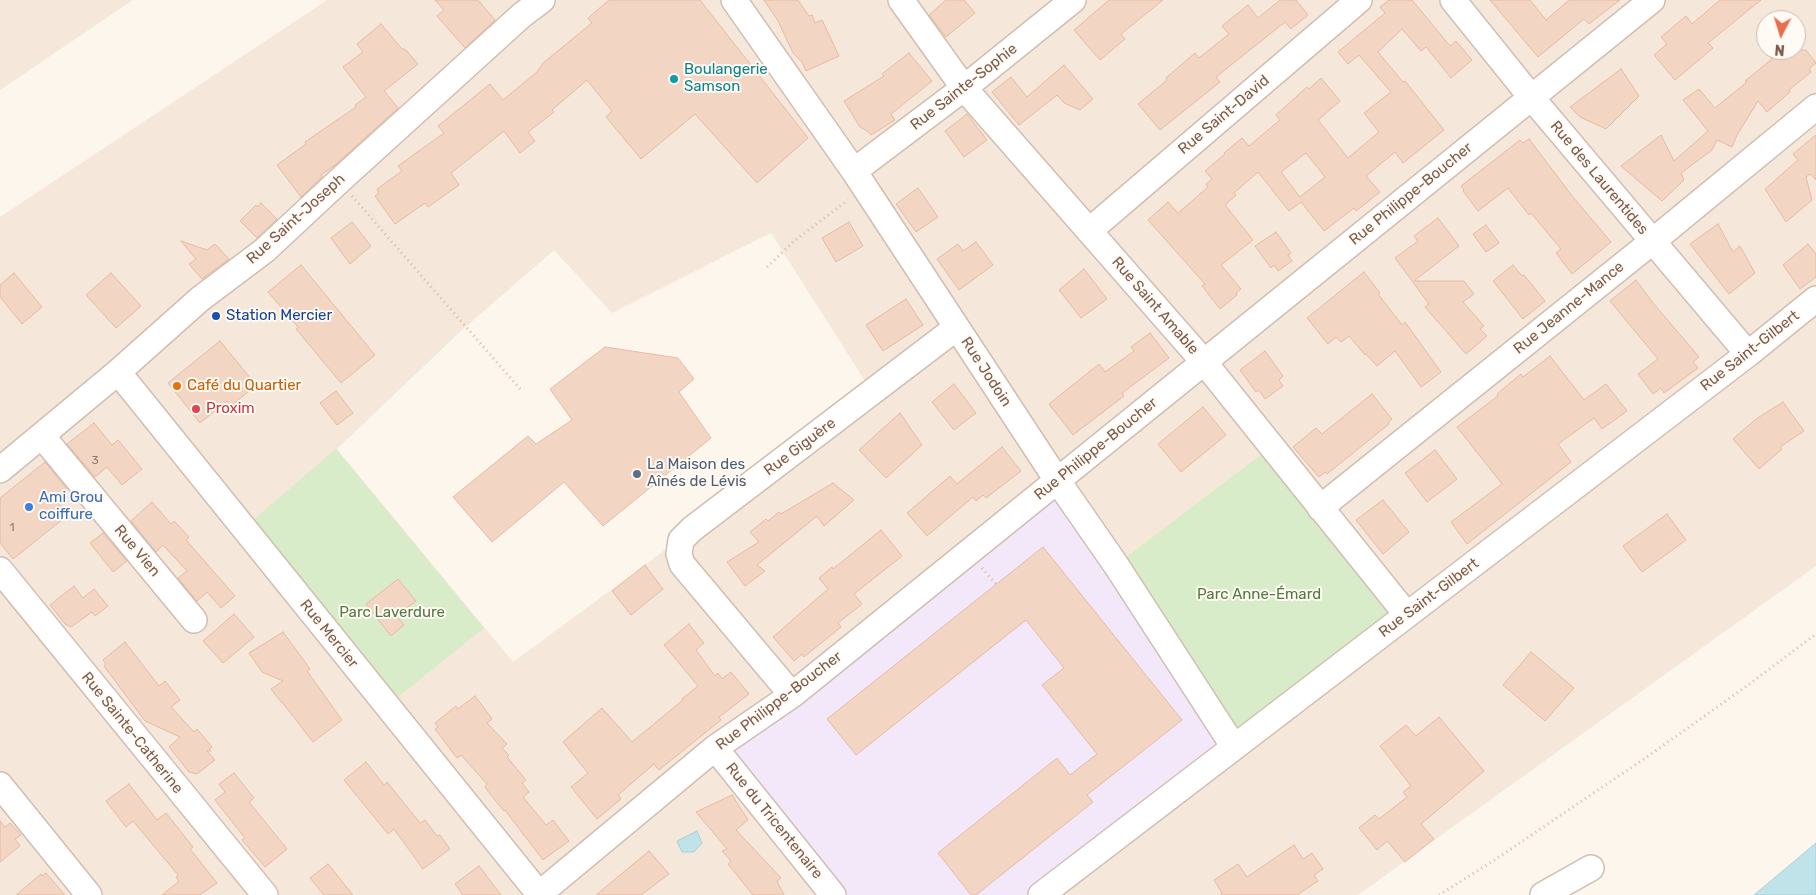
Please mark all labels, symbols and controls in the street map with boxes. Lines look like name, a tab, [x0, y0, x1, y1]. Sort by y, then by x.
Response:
north arrow	[1756, 10, 1806, 60]
street label: Rue Sainte-Sophie	[907, 40, 1021, 134]
text: N	[1774, 41, 1786, 58]
place label: Boulangerie Samson	[684, 61, 768, 96]
street label: Rue Saint-David	[1175, 72, 1273, 158]
marker: Boulangerie Samson	[668, 73, 680, 85]
street label: Rue des Laurentides	[1546, 118, 1652, 238]
street label: Rue Philippe-Boucher	[1346, 139, 1476, 249]
street label: Rue Saint-Joseph	[243, 170, 349, 268]
street label: Rue Saint Amable	[1108, 254, 1202, 358]
street label: Rue Jeanne-Mance	[1510, 258, 1628, 358]
place label: Station Mercier	[226, 307, 332, 325]
street label: Rue Saint-Gilbert	[1697, 307, 1803, 395]
marker: Station Mercier	[210, 310, 222, 322]
street label: Rue Jodoin	[957, 334, 1015, 410]
place label: Café du Quartier	[187, 377, 301, 395]
marker: Café du Quartier	[171, 380, 183, 392]
street label: Rue Philippe-Boucher	[1031, 394, 1161, 504]
place label: Proxim	[206, 400, 255, 418]
marker: Proxim	[190, 403, 202, 415]
street label: Rue Giguère	[761, 414, 839, 480]
house number: 3	[91, 454, 99, 468]
place label: La Maison des Aînés de Lévis	[647, 456, 747, 491]
marker: La Maison des Aînés de Lévis	[631, 468, 643, 480]
place label: Ami Grou coiffure	[39, 489, 103, 524]
marker: Ami Grou coiffure	[23, 501, 35, 513]
house number: 1	[9, 521, 15, 535]
street label: Rue Vien	[110, 522, 164, 580]
street label: Rue Saint-Gilbert	[1375, 555, 1483, 641]
park label: Parc Anne-Émard	[1197, 586, 1321, 604]
street label: Rue Mercier	[296, 596, 362, 672]
park label: Parc Laverdure	[339, 604, 445, 622]
street label: Rue Philippe-Boucher	[712, 648, 846, 754]
street label: Rue Sainte-Catherine	[77, 669, 187, 797]
street label: Rue du Tricentenaire	[722, 759, 826, 883]

